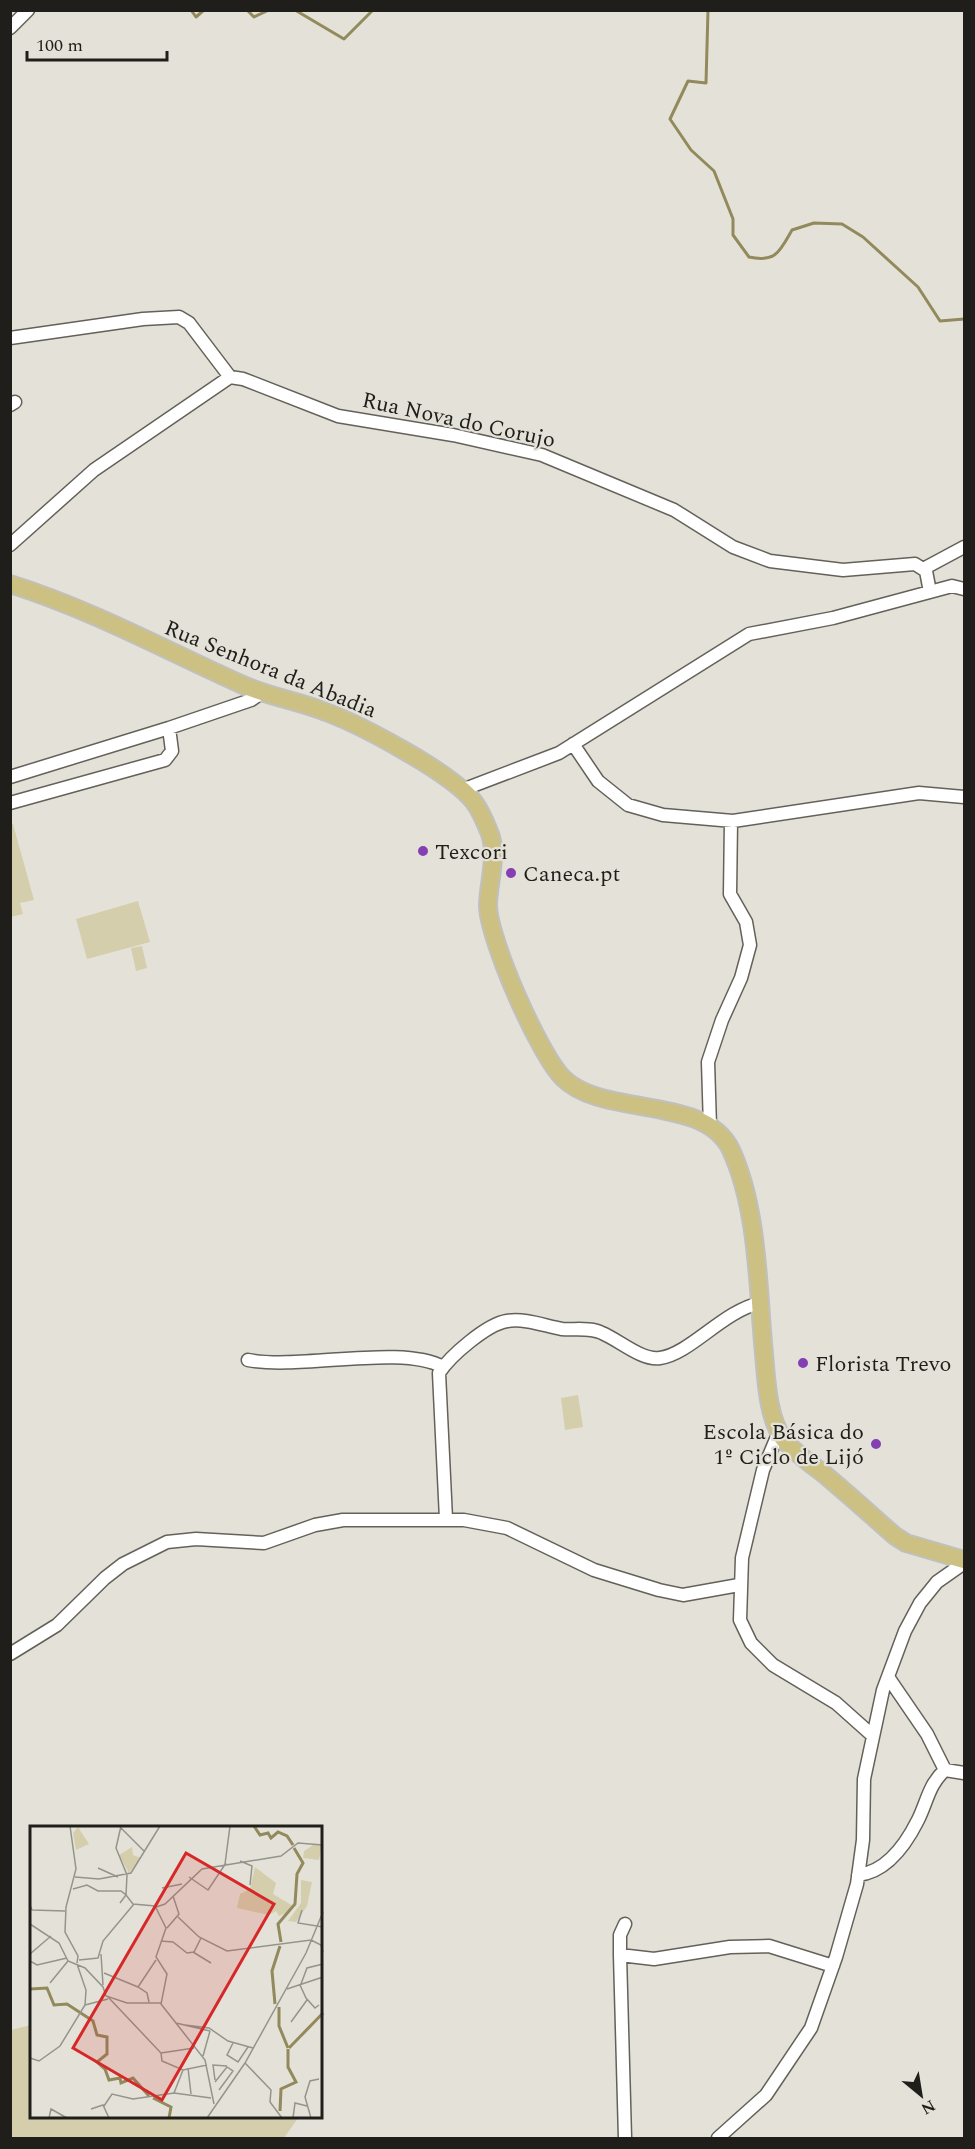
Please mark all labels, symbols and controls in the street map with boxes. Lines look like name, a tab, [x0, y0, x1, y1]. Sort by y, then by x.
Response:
scale bar	[27, 24, 166, 62]
text: 100 m	[36, 32, 83, 59]
street label: Rua Nova do Corujo	[359, 384, 558, 457]
street label: Rua Senhora da Abadia	[159, 612, 382, 727]
place label: Texcori	[435, 836, 508, 869]
marker: Texcori	[416, 844, 430, 858]
place label: Caneca.pt	[523, 858, 620, 891]
marker: Caneca.pt	[504, 866, 518, 880]
place label: Florista Trevo	[815, 1348, 951, 1381]
marker: Florista Trevo	[796, 1356, 810, 1370]
place label: Escola Básica do 1º Ciclo de Lijó	[702, 1416, 864, 1474]
marker: Escola Básica do 1º Ciclo de Lijó	[869, 1437, 883, 1451]
inset map	[30, 1826, 322, 2119]
north arrow	[891, 2065, 951, 2125]
text: N	[916, 2093, 940, 2121]

